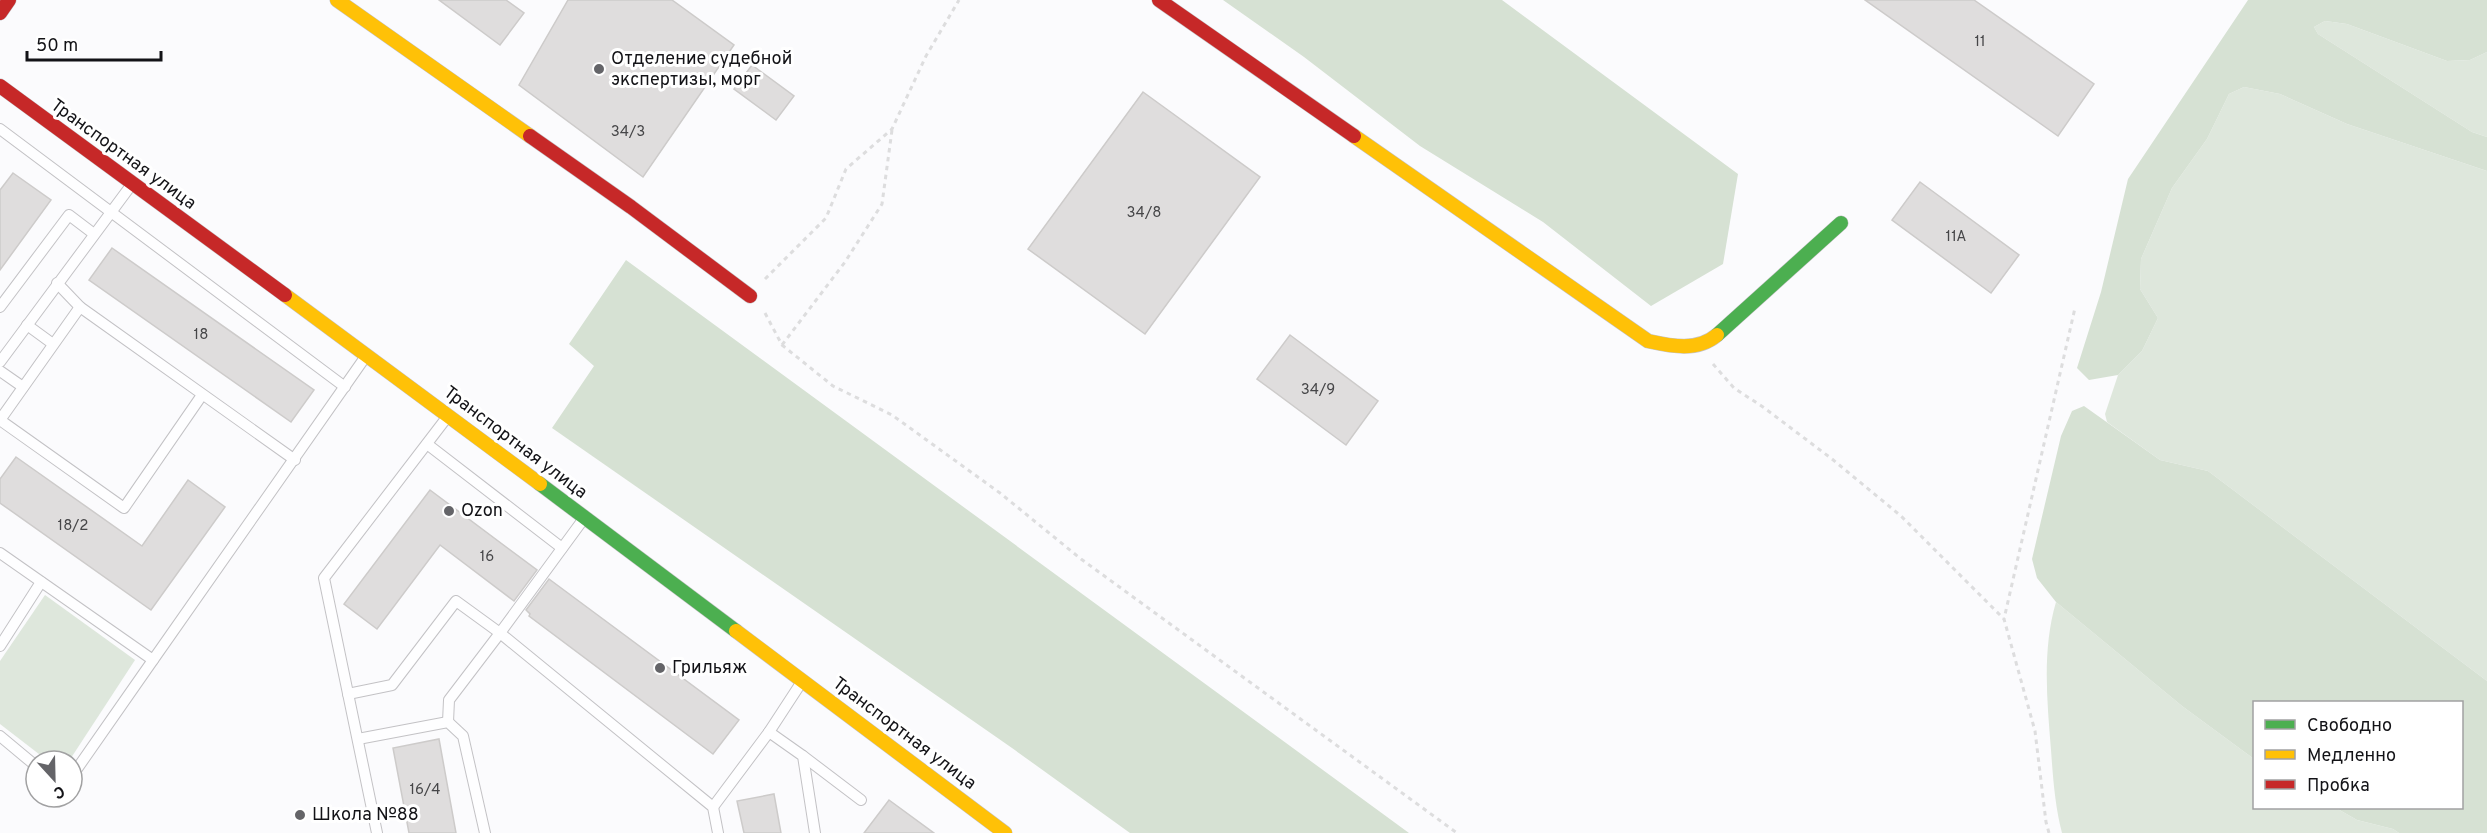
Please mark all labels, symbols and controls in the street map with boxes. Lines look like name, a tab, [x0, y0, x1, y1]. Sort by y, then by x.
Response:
scale bar	[27, 24, 160, 62]
house number: 11	[1974, 33, 1986, 52]
text: 50 m	[36, 35, 78, 58]
place label: Отделение судебной экспертизы, морг	[611, 48, 792, 92]
marker: Отделение судебной экспертизы, морг	[592, 62, 606, 76]
street label: Транспортная улица	[46, 94, 200, 216]
house number: 34/3	[611, 123, 645, 142]
house number: 34/8	[1127, 204, 1161, 223]
house number: 11А	[1946, 228, 1966, 247]
house number: 18	[194, 326, 208, 345]
street label: Транспортная улица	[438, 381, 592, 505]
house number: 34/9	[1301, 381, 1335, 400]
place label: Ozon	[461, 500, 503, 523]
marker: Ozon	[442, 504, 456, 518]
house number: 18/2	[58, 517, 88, 536]
house number: 16	[480, 548, 494, 567]
place label: Грильяж	[672, 657, 747, 680]
marker: Грильяж	[653, 661, 667, 675]
street label: Транспортная улица	[827, 672, 981, 796]
legend	[2253, 701, 2463, 809]
text: Свободно	[2307, 715, 2392, 738]
text: Медленно	[2307, 745, 2396, 768]
north arrow	[24, 749, 84, 809]
text: Пробка	[2307, 775, 2370, 798]
text: С	[50, 780, 67, 802]
house number: 16/4	[409, 781, 441, 800]
place label: Школа №88	[312, 804, 419, 827]
marker: Школа №88	[293, 808, 307, 822]

